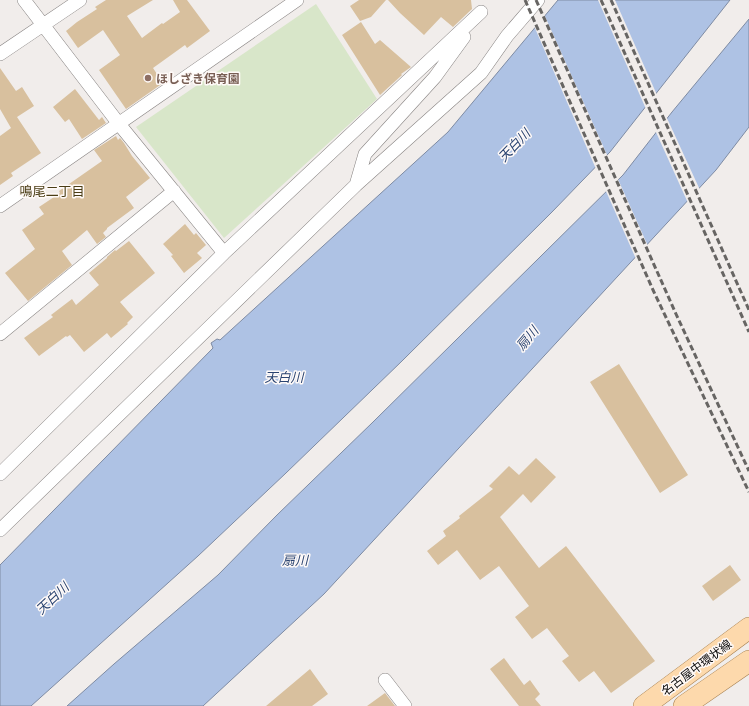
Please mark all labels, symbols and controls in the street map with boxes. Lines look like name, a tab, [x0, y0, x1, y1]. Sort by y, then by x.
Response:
place label: ほしざき保育園	[156, 71, 240, 85]
marker: ほしざき保育園	[143, 73, 153, 83]
water label: 天白川	[495, 124, 535, 165]
district label: 鳴尾二丁目	[19, 183, 85, 199]
water label: 扇川	[513, 321, 543, 353]
water label: 天白川	[264, 369, 305, 385]
water label: 扇川	[282, 552, 310, 568]
water label: 天白川	[32, 577, 73, 617]
street label: 名古屋中環状線	[658, 636, 734, 698]

